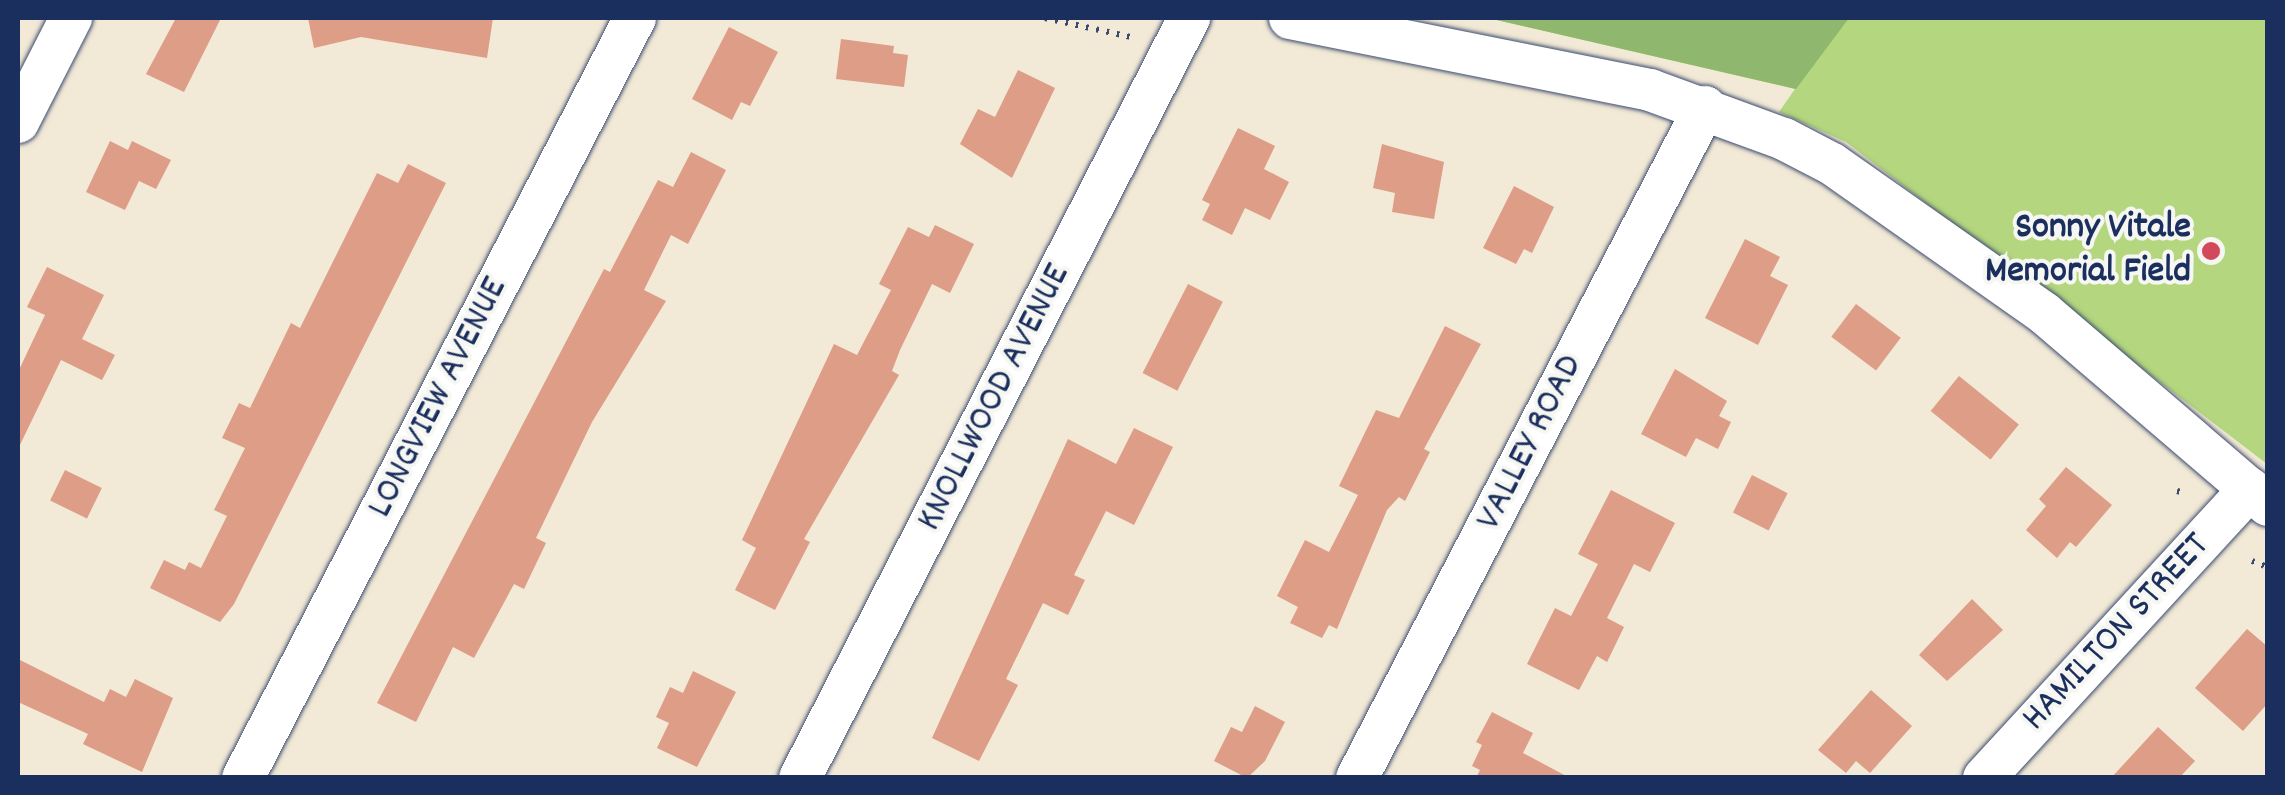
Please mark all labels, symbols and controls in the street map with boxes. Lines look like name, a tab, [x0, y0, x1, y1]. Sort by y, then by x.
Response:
place label: Sonny Vitale Memorial Field	[1985, 206, 2191, 296]
marker: Sonny Vitale Memorial Field	[2200, 240, 2222, 262]
street label: KNOLLWOOD AVENUE	[908, 257, 1082, 539]
street label: LONGVIEW AVENUE	[359, 270, 519, 526]
street label: VALLEY ROAD	[1467, 348, 1595, 538]
street label: HAMILTON STREET	[2014, 524, 2220, 742]

